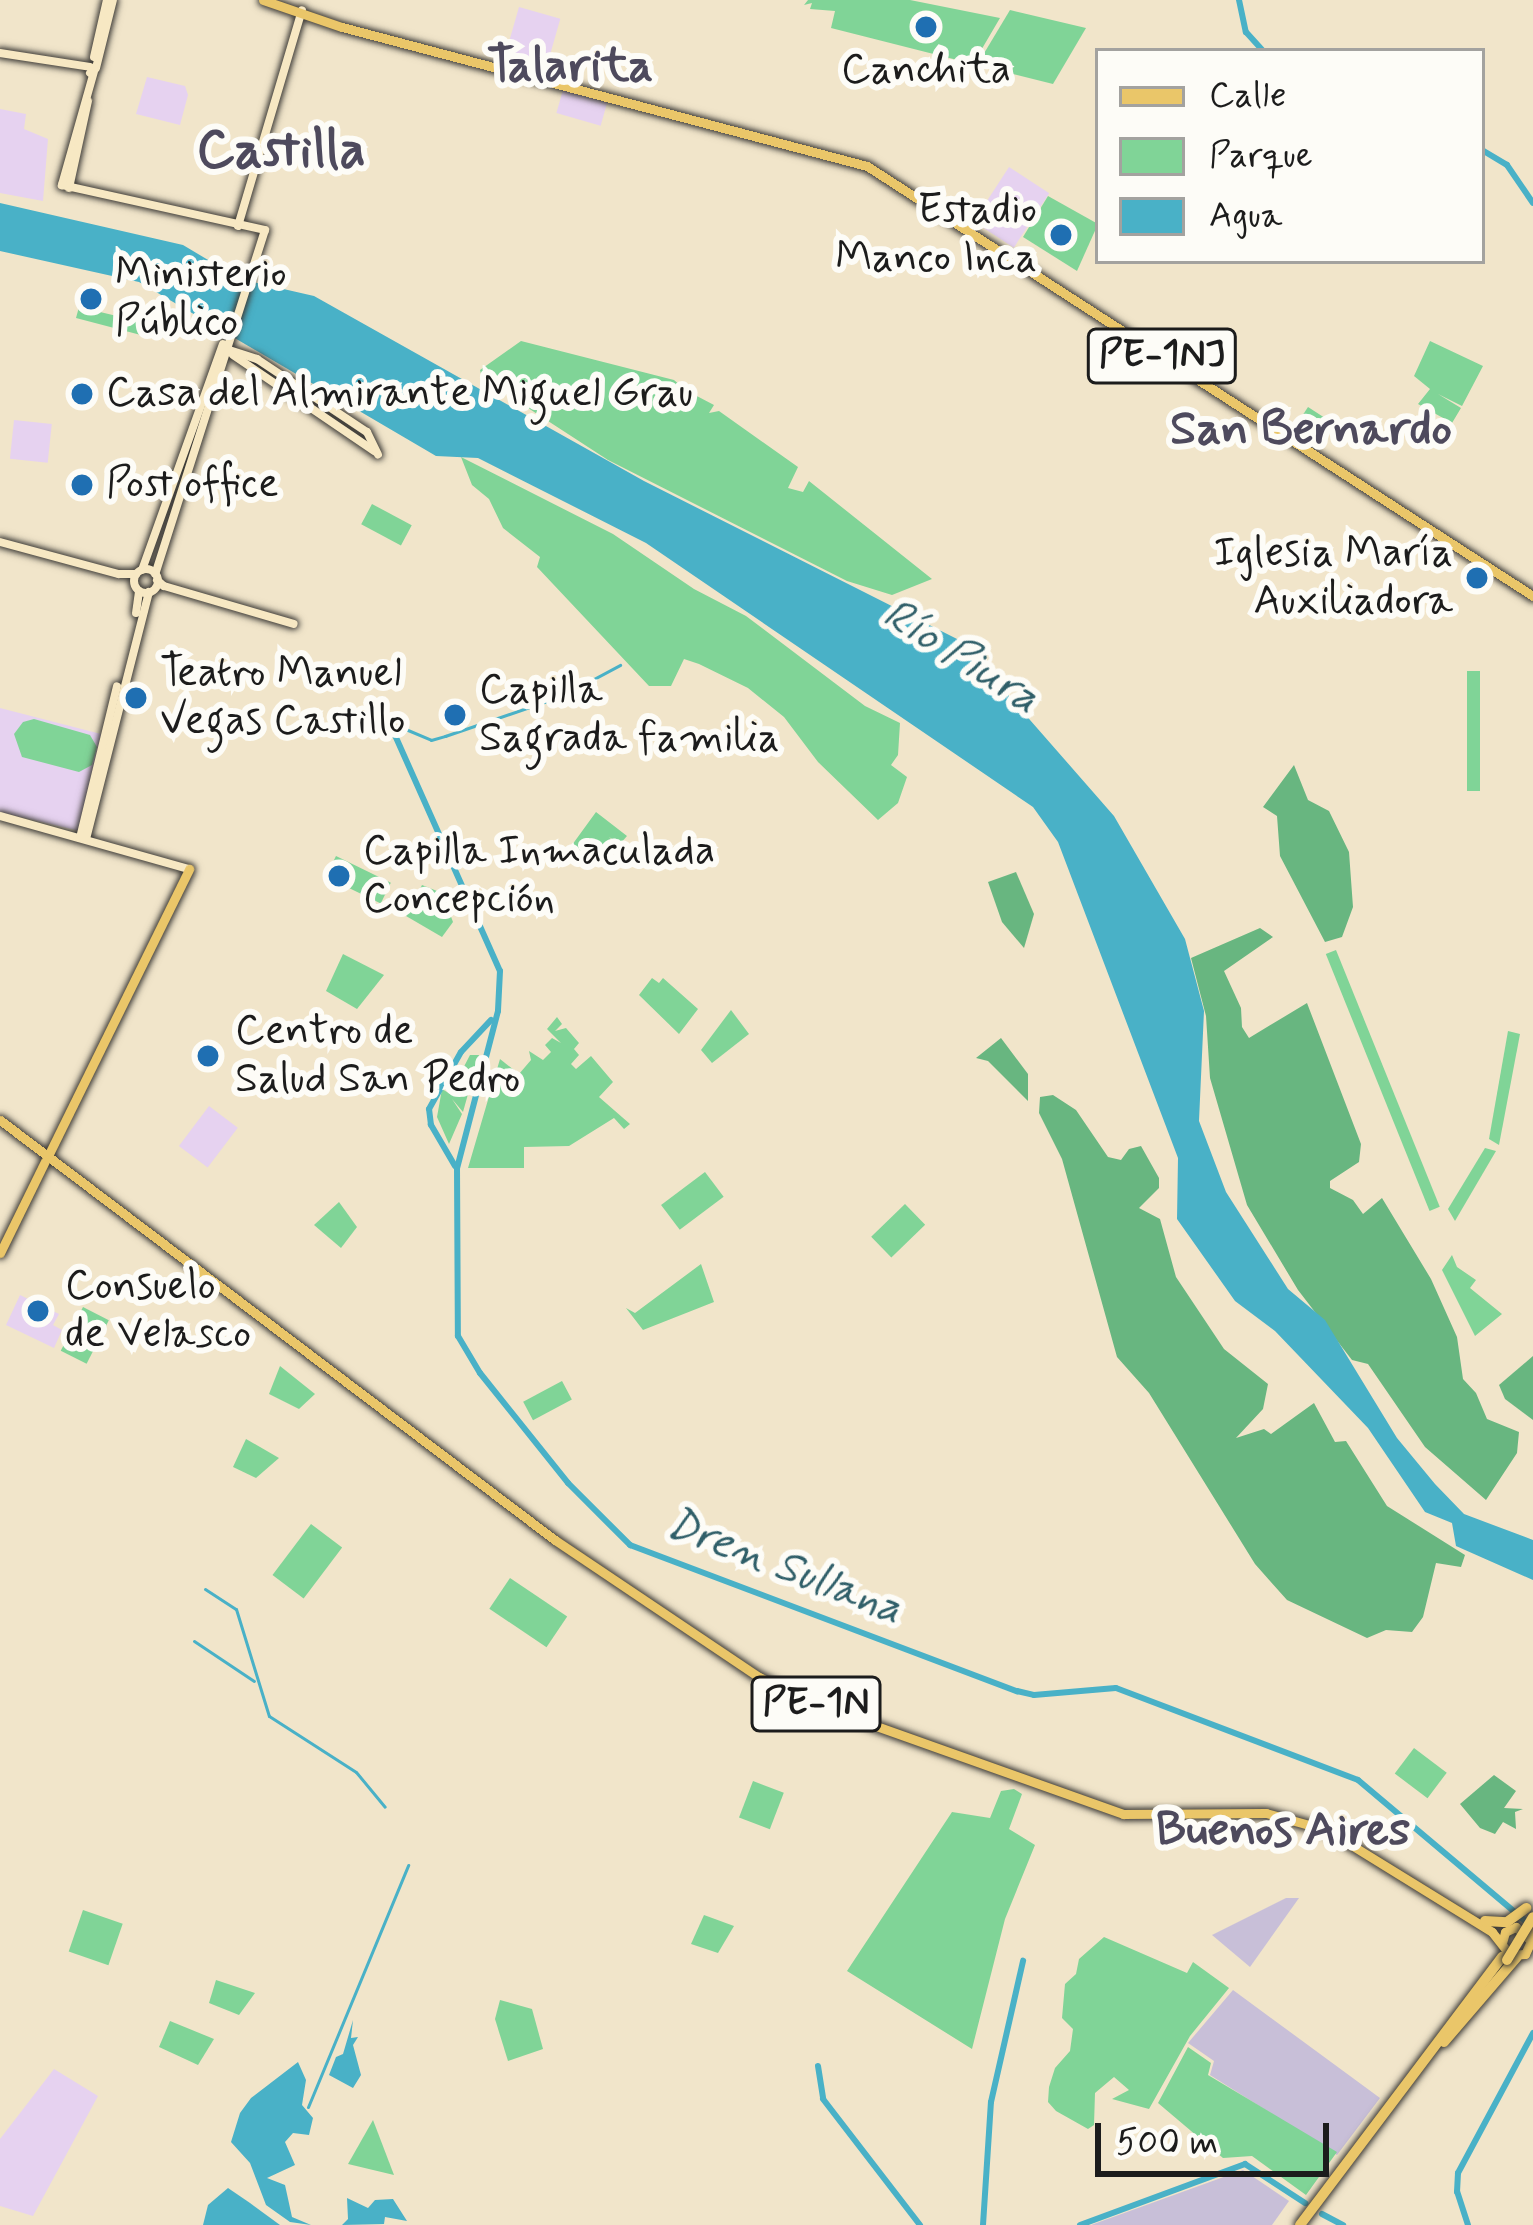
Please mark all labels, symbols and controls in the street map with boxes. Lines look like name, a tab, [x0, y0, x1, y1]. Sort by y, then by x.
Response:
marker: Canchita	[913, 14, 939, 40]
district label: Talarita	[487, 38, 653, 96]
place label: Canchita	[841, 46, 1011, 96]
legend	[1095, 48, 1485, 264]
text: Calle	[1209, 73, 1286, 120]
district label: Castilla	[196, 120, 366, 184]
text: Parque	[1209, 133, 1313, 180]
place label: Estadio Manco Inca	[827, 186, 1037, 284]
text: Agua	[1209, 193, 1282, 240]
marker: Estadio Manco Inca	[1048, 222, 1074, 248]
place label: Ministerio Público	[115, 250, 287, 348]
marker: Ministerio Público	[78, 286, 104, 312]
road number: PE-1NJ	[1084, 323, 1240, 389]
place label: Casa del Almirante Miguel Grau	[106, 369, 672, 419]
marker: Casa del Almirante Miguel Grau	[69, 381, 95, 407]
district label: San Bernardo	[1168, 401, 1454, 459]
place label: Post office	[106, 460, 279, 510]
marker: Post office	[69, 472, 95, 498]
place label: Iglesia María Auxiliadora	[1212, 529, 1453, 628]
marker: Iglesia María Auxiliadora	[1464, 565, 1490, 591]
water label: Río Piura	[876, 590, 1046, 724]
place label: Teatro Manuel Vegas Castillo	[160, 649, 402, 748]
place label: Capilla Sagrada familia	[479, 666, 774, 764]
marker: Teatro Manuel Vegas Castillo	[123, 685, 149, 711]
marker: Capilla Sagrada familia	[442, 702, 468, 728]
place label: Capilla Inmaculada Concepción	[363, 827, 715, 926]
marker: Capilla Inmaculada Concepción	[326, 863, 352, 889]
place label: Centro de Salud San Pedro	[235, 1007, 515, 1106]
marker: Centro de Salud San Pedro	[192, 1040, 224, 1072]
place label: Consuelo de Velasco	[65, 1262, 241, 1360]
marker: Consuelo de Velasco	[22, 1295, 54, 1327]
water label: Dren Sullana	[656, 1496, 912, 1638]
road number: PE-1N	[750, 1671, 882, 1737]
district label: Buenos Aires	[1156, 1802, 1410, 1860]
scale bar	[1101, 2099, 1335, 2173]
text: 500 m	[1116, 2120, 1218, 2167]

